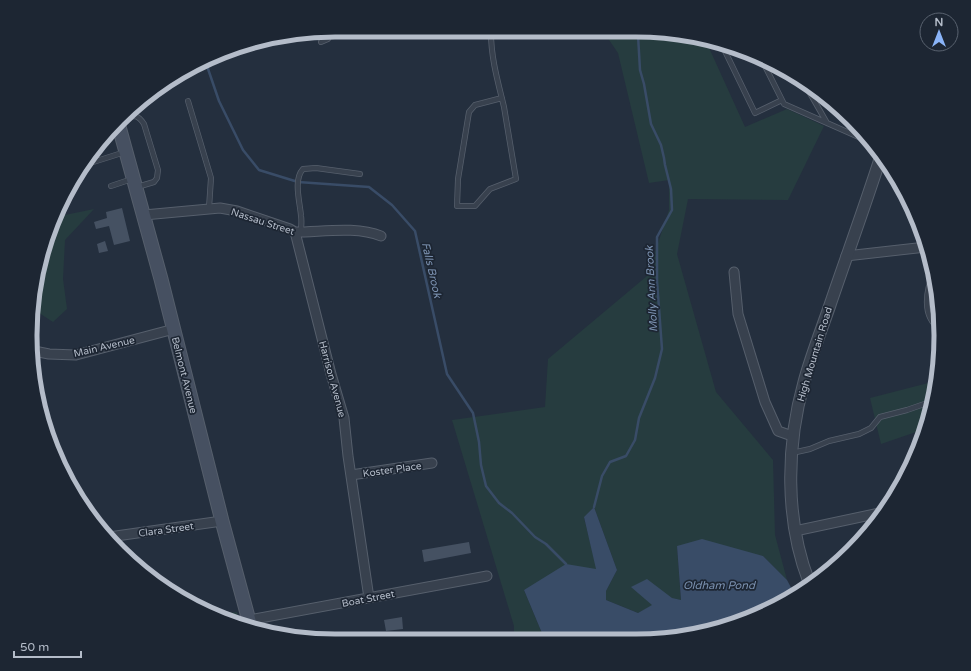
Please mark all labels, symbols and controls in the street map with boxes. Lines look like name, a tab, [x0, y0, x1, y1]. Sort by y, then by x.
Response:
north arrow	[919, 12, 959, 52]
text: N	[935, 16, 943, 29]
street label: Nassau Street	[229, 206, 296, 238]
water label: Falls Brook	[419, 241, 444, 300]
water label: Molly Ann Brook	[643, 244, 660, 333]
street label: High Mountain Road	[795, 306, 835, 403]
street label: Main Avenue	[73, 334, 136, 360]
street label: Belmont Avenue	[169, 336, 199, 415]
street label: Harrison Avenue	[316, 340, 348, 419]
street label: Koster Place	[362, 460, 423, 480]
street label: Clara Street	[138, 520, 195, 540]
water label: Oldham Pond	[683, 579, 757, 592]
street label: Boat Street	[341, 588, 396, 610]
scale bar	[14, 633, 81, 659]
text: 50 m	[20, 640, 49, 654]

